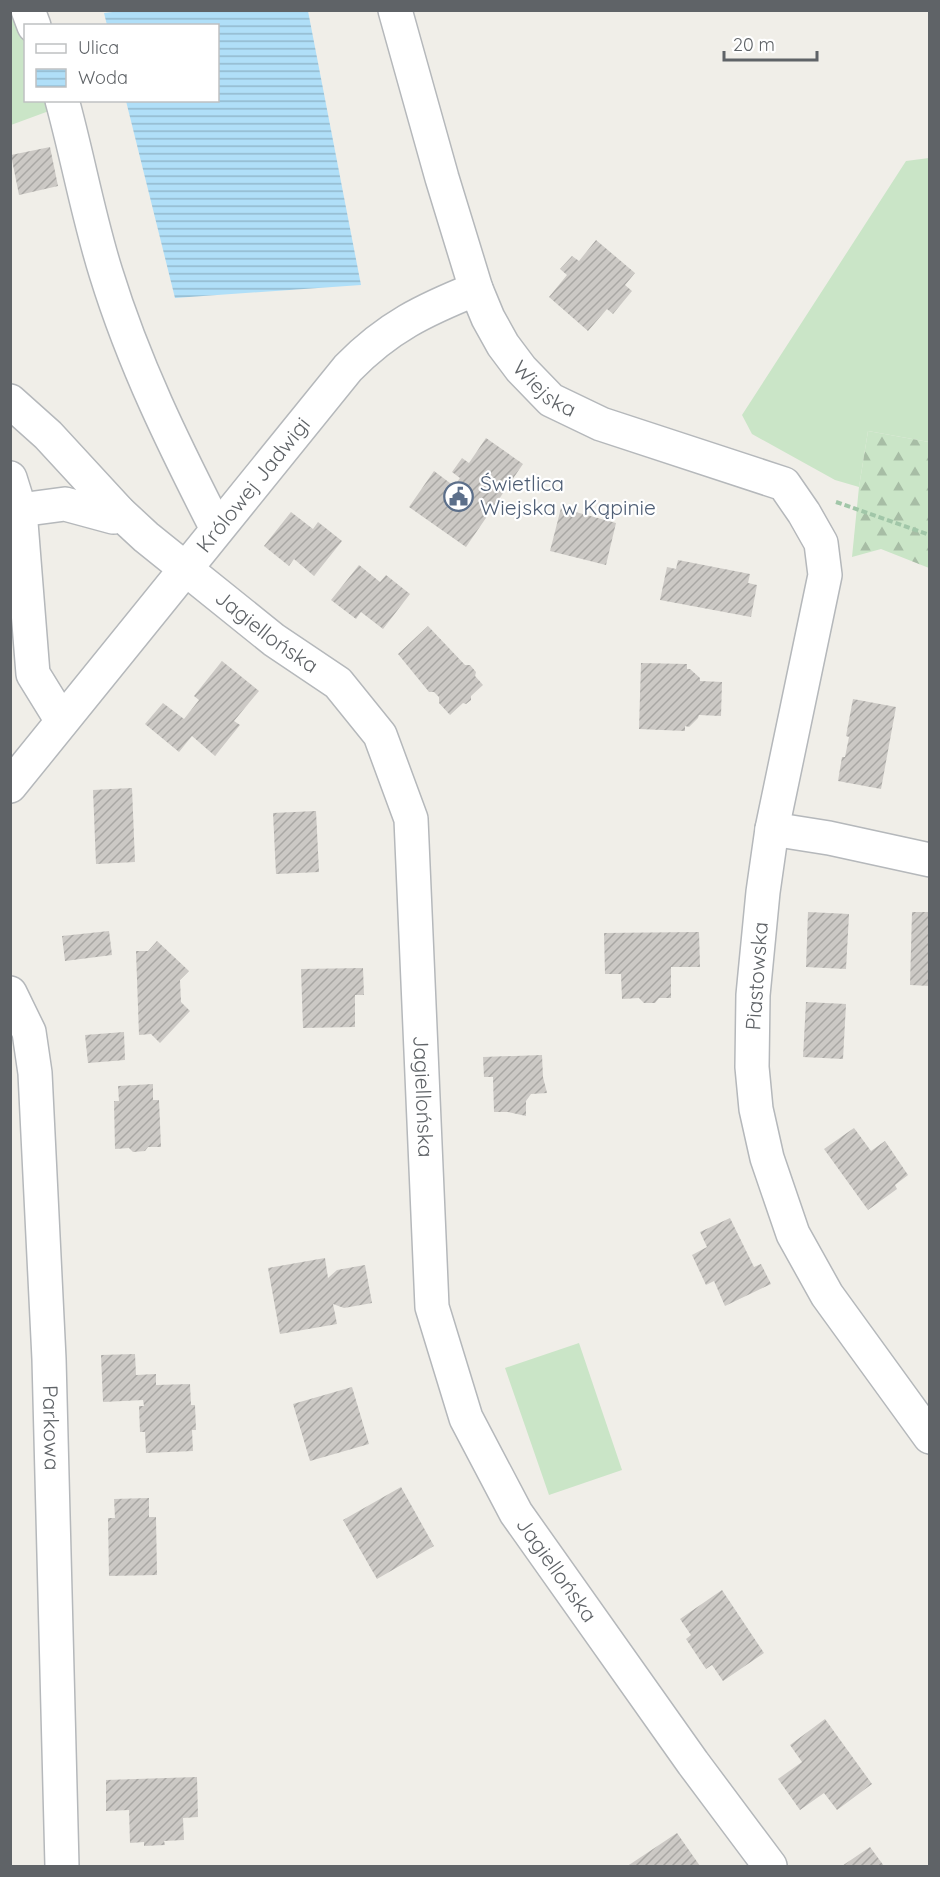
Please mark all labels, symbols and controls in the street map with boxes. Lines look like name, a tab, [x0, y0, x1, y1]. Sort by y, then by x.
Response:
legend	[24, 24, 219, 102]
scale bar	[724, 24, 817, 62]
text: 20 m	[733, 33, 775, 56]
text: Ulica	[78, 36, 119, 59]
text: Woda	[78, 66, 128, 89]
street label: Wiejska	[508, 354, 581, 422]
street label: Królowej Jadwigi	[190, 412, 315, 557]
place label: Świetlica Wiejska w Kąpinie	[480, 470, 656, 520]
public building icon: Świetlica Wiejska w Kąpinie	[443, 480, 475, 512]
street label: Jagiellońska	[210, 584, 324, 678]
street label: Piastowska	[739, 921, 773, 1031]
street label: Jagiellońska	[408, 1035, 440, 1158]
street label: Parkowa	[38, 1385, 66, 1471]
street label: Jagiellońska	[511, 1512, 603, 1627]

